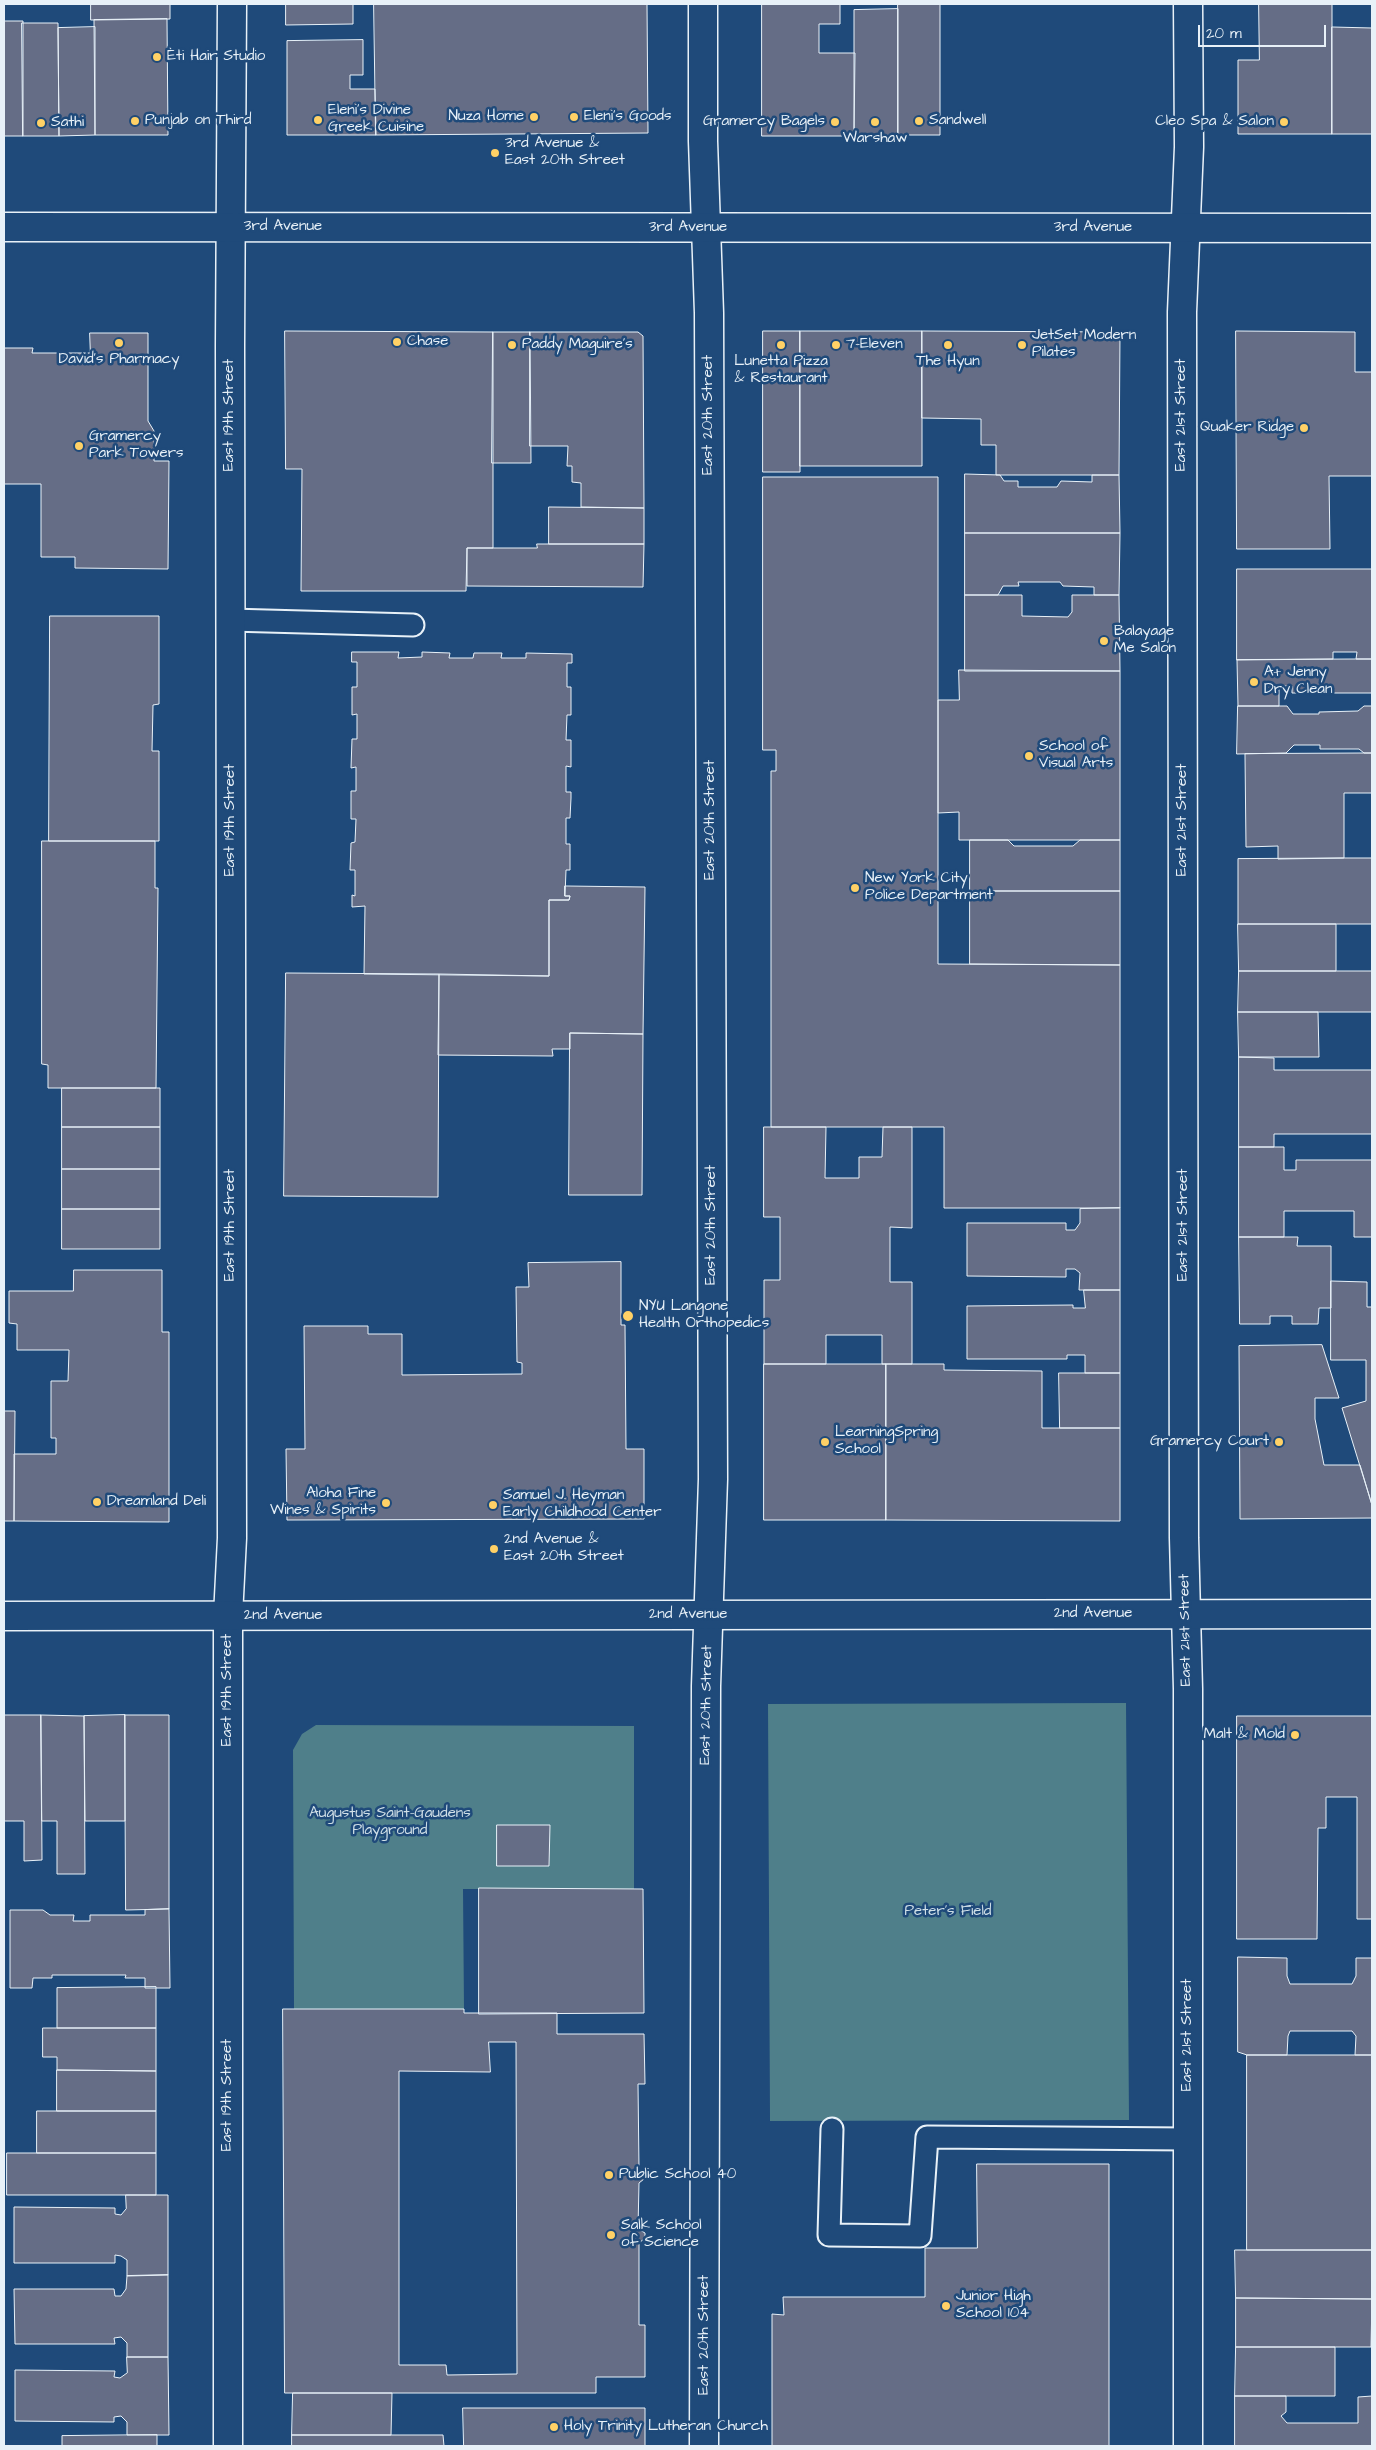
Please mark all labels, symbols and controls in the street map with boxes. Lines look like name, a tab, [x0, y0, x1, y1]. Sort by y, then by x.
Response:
scale bar	[1201, 15, 1328, 47]
text: 20 m	[1206, 23, 1242, 44]
place label: Èti Hair Studio	[167, 48, 265, 66]
marker: Èti Hair Studio	[151, 51, 163, 63]
place label: Eleni's Divine Greek Cuisine	[328, 102, 424, 137]
place label: Nuza Home	[449, 108, 524, 126]
place label: Eleni's Goods	[584, 108, 672, 126]
marker: Nuza Home	[528, 111, 540, 123]
marker: Eleni's Goods	[568, 111, 580, 123]
place label: Punjab on Third	[145, 112, 251, 130]
place label: Sandwell	[929, 112, 986, 130]
place label: Gramercy Bagels	[703, 113, 825, 131]
place label: Cleo Spa & Salon	[1155, 113, 1274, 131]
place label: Sathi	[51, 114, 84, 132]
marker: Eleni's Divine Greek Cuisine	[312, 114, 324, 126]
marker: Punjab on Third	[129, 115, 141, 127]
marker: Sandwell	[913, 115, 925, 127]
marker: Gramercy Bagels	[829, 116, 841, 128]
marker: Warshaw	[869, 116, 881, 128]
marker: Cleo Spa & Salon	[1278, 116, 1290, 128]
marker: Sathi	[35, 117, 47, 129]
place label: Warshaw	[843, 130, 907, 148]
place label: 3rd Avenue & East 20th Street	[505, 135, 625, 170]
marker: 3rd Avenue & East 20th Street	[489, 147, 501, 159]
street label: 3rd Avenue	[244, 218, 322, 236]
street label: 3rd Avenue	[649, 219, 727, 237]
street label: 3rd Avenue	[1054, 219, 1132, 237]
place label: JetSet Modern Pilates	[1032, 327, 1136, 362]
place label: Chase	[407, 333, 448, 351]
marker: Chase	[391, 336, 403, 348]
place label: Paddy Maguire's	[522, 336, 633, 354]
place label: 7-Eleven	[846, 336, 903, 354]
marker: David's Pharmacy	[113, 337, 125, 349]
marker: Paddy Maguire's	[506, 339, 518, 351]
marker: Lunetta Pizza & Restaurant	[775, 339, 787, 351]
marker: 7-Eleven	[830, 339, 842, 351]
marker: The Hyun	[942, 339, 954, 351]
marker: JetSet Modern Pilates	[1016, 339, 1028, 351]
place label: David's Pharmacy	[59, 351, 179, 369]
place label: Lunetta Pizza & Restaurant	[734, 353, 828, 388]
place label: The Hyun	[916, 353, 980, 371]
street label: East 20th Street	[700, 355, 718, 475]
street label: East 19th Street	[221, 359, 239, 471]
street label: East 21st Street	[1173, 359, 1191, 471]
place label: Quaker Ridge	[1200, 419, 1294, 437]
marker: Quaker Ridge	[1298, 422, 1310, 434]
place label: Gramercy Park Towers	[89, 428, 184, 463]
marker: Gramercy Park Towers	[73, 440, 85, 452]
place label: Balayage Me Salon	[1114, 623, 1176, 658]
marker: Balayage Me Salon	[1098, 635, 1110, 647]
place label: A+ Jenny Dry Clean	[1264, 664, 1332, 699]
marker: A+ Jenny Dry Clean	[1248, 676, 1260, 688]
place label: School of Visual Arts	[1039, 738, 1113, 773]
marker: School of Visual Arts	[1023, 750, 1035, 762]
street label: East 20th Street	[702, 760, 720, 880]
street label: East 19th Street	[222, 764, 240, 876]
street label: East 21st Street	[1174, 764, 1192, 876]
place label: New York City Police Department	[865, 870, 993, 905]
marker: New York City Police Department	[849, 882, 861, 894]
street label: East 20th Street	[703, 1165, 721, 1285]
street label: East 19th Street	[222, 1169, 240, 1281]
street label: East 21st Street	[1175, 1169, 1193, 1281]
place label: NYU Langone Health Orthopedics	[639, 1298, 769, 1333]
marker: NYU Langone Health Orthopedics	[621, 1309, 635, 1323]
place label: LearningSpring School	[835, 1424, 938, 1459]
place label: Gramercy Court	[1150, 1433, 1269, 1451]
marker: LearningSpring School	[819, 1436, 831, 1448]
marker: Gramercy Court	[1273, 1436, 1285, 1448]
place label: Aloha Fine Wines & Spirits	[270, 1485, 376, 1520]
place label: Samuel J. Heyman Early Childhood Center	[503, 1487, 661, 1522]
place label: Dreamland Deli	[107, 1493, 206, 1511]
marker: Dreamland Deli	[91, 1496, 103, 1508]
marker: Aloha Fine Wines & Spirits	[380, 1497, 392, 1509]
marker: Samuel J. Heyman Early Childhood Center	[487, 1499, 499, 1511]
place label: 2nd Avenue & East 20th Street	[504, 1531, 624, 1566]
marker: 2nd Avenue & East 20th Street	[488, 1543, 500, 1555]
street label: East 21st Street	[1176, 1574, 1196, 1686]
street label: 2nd Avenue	[1054, 1605, 1132, 1623]
street label: 2nd Avenue	[649, 1606, 727, 1624]
street label: 2nd Avenue	[244, 1607, 322, 1625]
street label: East 19th Street	[219, 1634, 237, 1746]
street label: East 20th Street	[697, 1645, 717, 1765]
place label: Malt & Mold	[1204, 1726, 1285, 1744]
marker: Malt & Mold	[1289, 1729, 1301, 1741]
park label: Augustus Saint-Gaudens Playground	[309, 1805, 471, 1840]
park label: Peter's Field	[905, 1903, 991, 1921]
street label: East 21st Street	[1179, 1979, 1197, 2091]
street label: East 19th Street	[219, 2039, 237, 2151]
place label: Public School 40	[619, 2166, 736, 2184]
marker: Public School 40	[603, 2169, 615, 2181]
place label: Salk School of Science	[621, 2217, 702, 2252]
marker: Salk School of Science	[605, 2229, 617, 2241]
street label: East 20th Street	[696, 2275, 714, 2395]
place label: Junior High School 104	[956, 2288, 1031, 2323]
marker: Junior High School 104	[940, 2300, 952, 2312]
place label: Holy Trinity Lutheran Church	[564, 2418, 768, 2436]
marker: Holy Trinity Lutheran Church	[548, 2421, 560, 2433]

